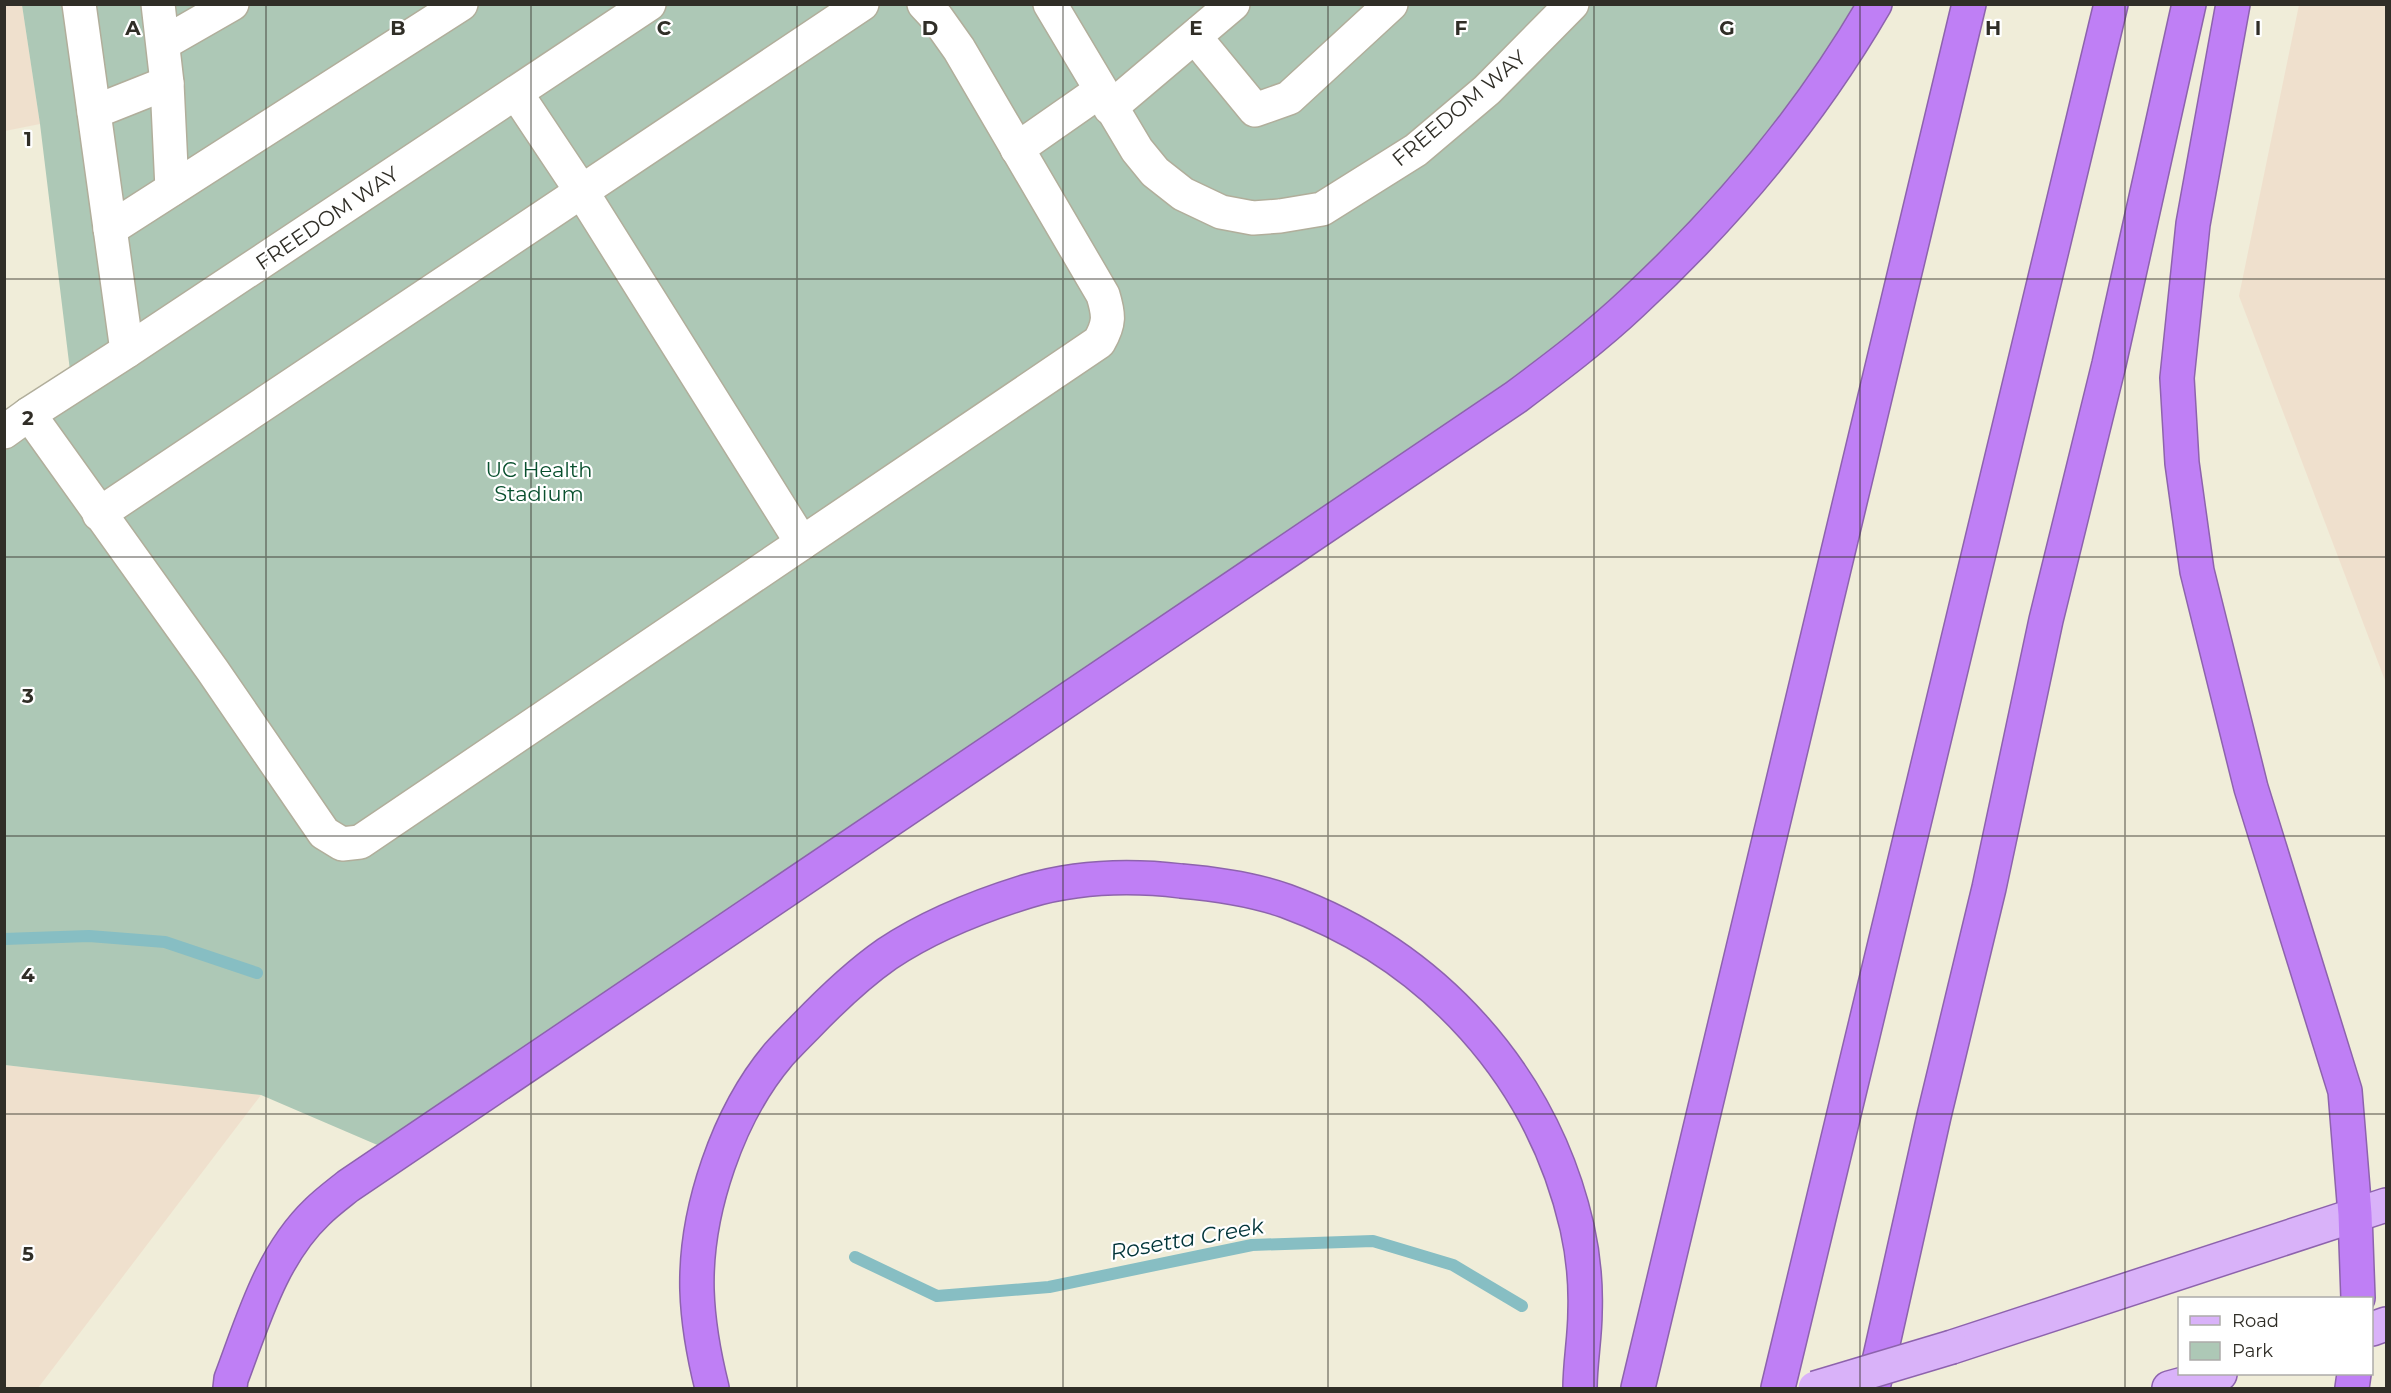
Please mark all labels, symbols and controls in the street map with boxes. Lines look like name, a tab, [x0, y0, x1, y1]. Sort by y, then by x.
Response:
text: A	[124, 16, 141, 40]
text: B	[390, 16, 406, 40]
text: C	[657, 16, 672, 40]
text: D	[922, 16, 938, 40]
text: E	[1189, 16, 1203, 40]
text: F	[1455, 16, 1468, 40]
text: G	[1719, 16, 1735, 40]
text: H	[1985, 16, 2001, 40]
text: I	[2255, 16, 2261, 40]
street label: FREEDOM WAY	[1387, 44, 1532, 171]
text: 1	[24, 127, 32, 151]
street label: FREEDOM WAY	[251, 161, 404, 275]
text: 2	[22, 406, 34, 430]
park label: UC Health Stadium	[485, 457, 593, 506]
text: 3	[21, 684, 34, 708]
text: 4	[21, 963, 35, 987]
water label: Rosetta Creek	[1108, 1212, 1267, 1266]
text: 5	[22, 1242, 34, 1266]
legend	[2178, 1297, 2373, 1375]
text: Road	[2232, 1310, 2279, 1332]
text: Park	[2232, 1340, 2273, 1362]

